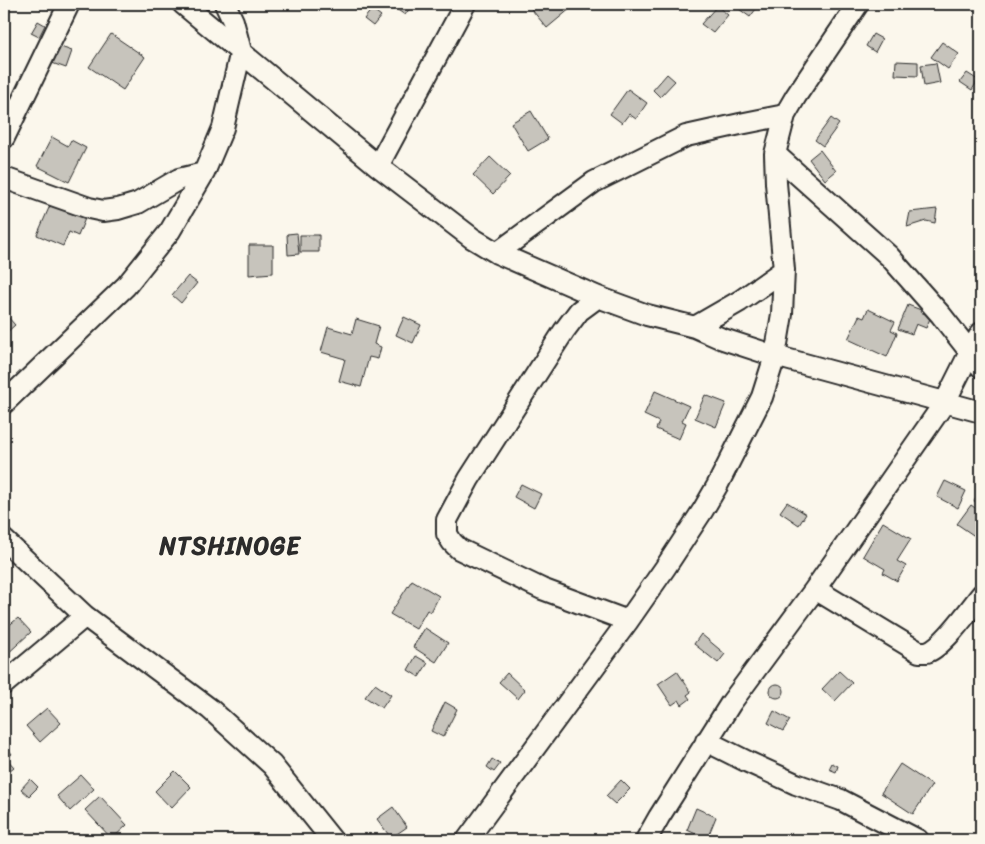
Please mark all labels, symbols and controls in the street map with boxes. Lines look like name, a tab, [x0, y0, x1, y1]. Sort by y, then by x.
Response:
district label: NTSHINOGE	[159, 525, 301, 567]

